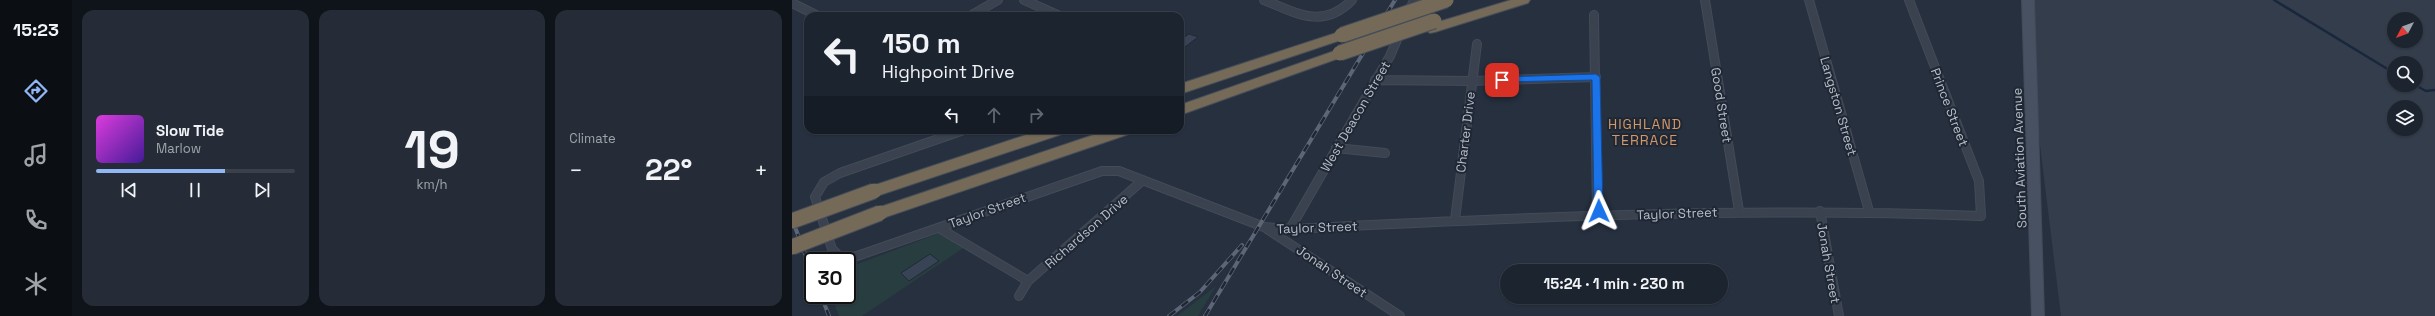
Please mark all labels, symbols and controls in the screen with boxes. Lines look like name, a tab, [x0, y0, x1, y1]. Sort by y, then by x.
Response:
north arrow	[2387, 12, 2423, 48]
map controls	[2387, 12, 2423, 136]
text: 15:23	[13, 18, 59, 41]
text: 150 m	[882, 25, 961, 61]
icon: left	[816, 28, 868, 80]
street label: Langston Street	[1816, 55, 1861, 158]
button: search	[2387, 56, 2423, 92]
street label: West Deacon Street	[1317, 58, 1394, 175]
text: Highpoint Drive	[882, 60, 1015, 83]
pin	[1485, 63, 1519, 97]
street label: Good Street	[1707, 66, 1736, 144]
street label: Prince Street	[1927, 66, 1972, 149]
icon: arrive	[1491, 69, 1513, 91]
icon: directions	[22, 77, 50, 105]
street label: South Aviation Avenue	[2009, 87, 2030, 229]
street label: Charter Drive	[1452, 91, 1479, 174]
button: layers	[2387, 100, 2423, 136]
icon: left	[941, 104, 963, 126]
icon: ahead	[983, 104, 1005, 126]
icon: right	[1025, 104, 1047, 126]
district label: HIGHLAND TERRACE	[1608, 115, 1682, 149]
text: 19	[404, 117, 460, 183]
text: Slow Tide	[156, 121, 224, 140]
text: Climate	[569, 130, 616, 147]
text: Marlow	[156, 140, 201, 157]
icon: music	[22, 141, 50, 169]
text: 22°	[645, 150, 692, 189]
text: −	[569, 156, 583, 184]
text: +	[754, 156, 768, 184]
text: km/h	[417, 176, 447, 193]
icon: previous	[118, 179, 140, 201]
icon: pause	[184, 179, 206, 201]
icon: next	[251, 179, 273, 201]
street label: Taylor Street	[946, 189, 1028, 232]
position arrow	[1578, 190, 1620, 232]
street label: Richardson Drive	[1041, 191, 1132, 272]
street label: Taylor Street	[1636, 204, 1718, 223]
icon: phone	[22, 206, 50, 234]
street label: Taylor Street	[1276, 218, 1358, 237]
street label: Jonah Street	[1813, 221, 1844, 305]
street label: Jonah Street	[1293, 241, 1370, 301]
speed limit sign: 30	[804, 252, 856, 304]
icon: climate	[22, 270, 50, 298]
text: 15:24 · 1 min · 230 m	[1543, 274, 1685, 293]

